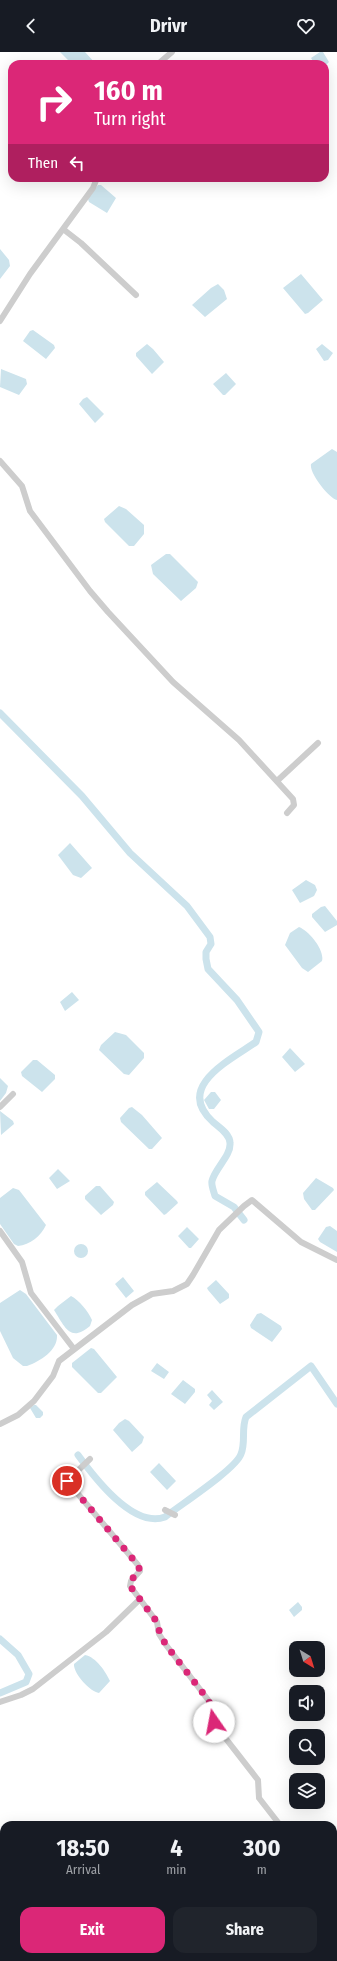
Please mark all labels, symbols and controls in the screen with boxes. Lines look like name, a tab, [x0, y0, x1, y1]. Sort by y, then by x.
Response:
icon: back	[20, 15, 42, 37]
text: Drivr	[150, 15, 187, 37]
icon: heart	[295, 15, 317, 37]
text: 160 m	[94, 74, 163, 107]
icon: right	[28, 76, 80, 128]
text: Turn right	[94, 108, 166, 130]
icon: left	[66, 152, 88, 174]
text: Then	[28, 154, 58, 172]
pin	[50, 1464, 84, 1498]
icon: arrive	[56, 1470, 78, 1492]
north arrow	[289, 1641, 325, 1677]
map controls	[289, 1641, 325, 1809]
button: sound	[289, 1685, 325, 1721]
position arrow	[193, 1701, 235, 1743]
button: search	[289, 1729, 325, 1765]
button: layers	[289, 1773, 325, 1809]
text: 18:50	[56, 1834, 110, 1862]
text: 4	[170, 1834, 183, 1862]
text: 300	[243, 1834, 281, 1862]
text: Arrival	[66, 1862, 100, 1877]
text: min	[166, 1862, 186, 1877]
text: m	[257, 1862, 267, 1877]
button: Exit	[20, 1907, 165, 1953]
button: Share	[173, 1907, 317, 1953]

